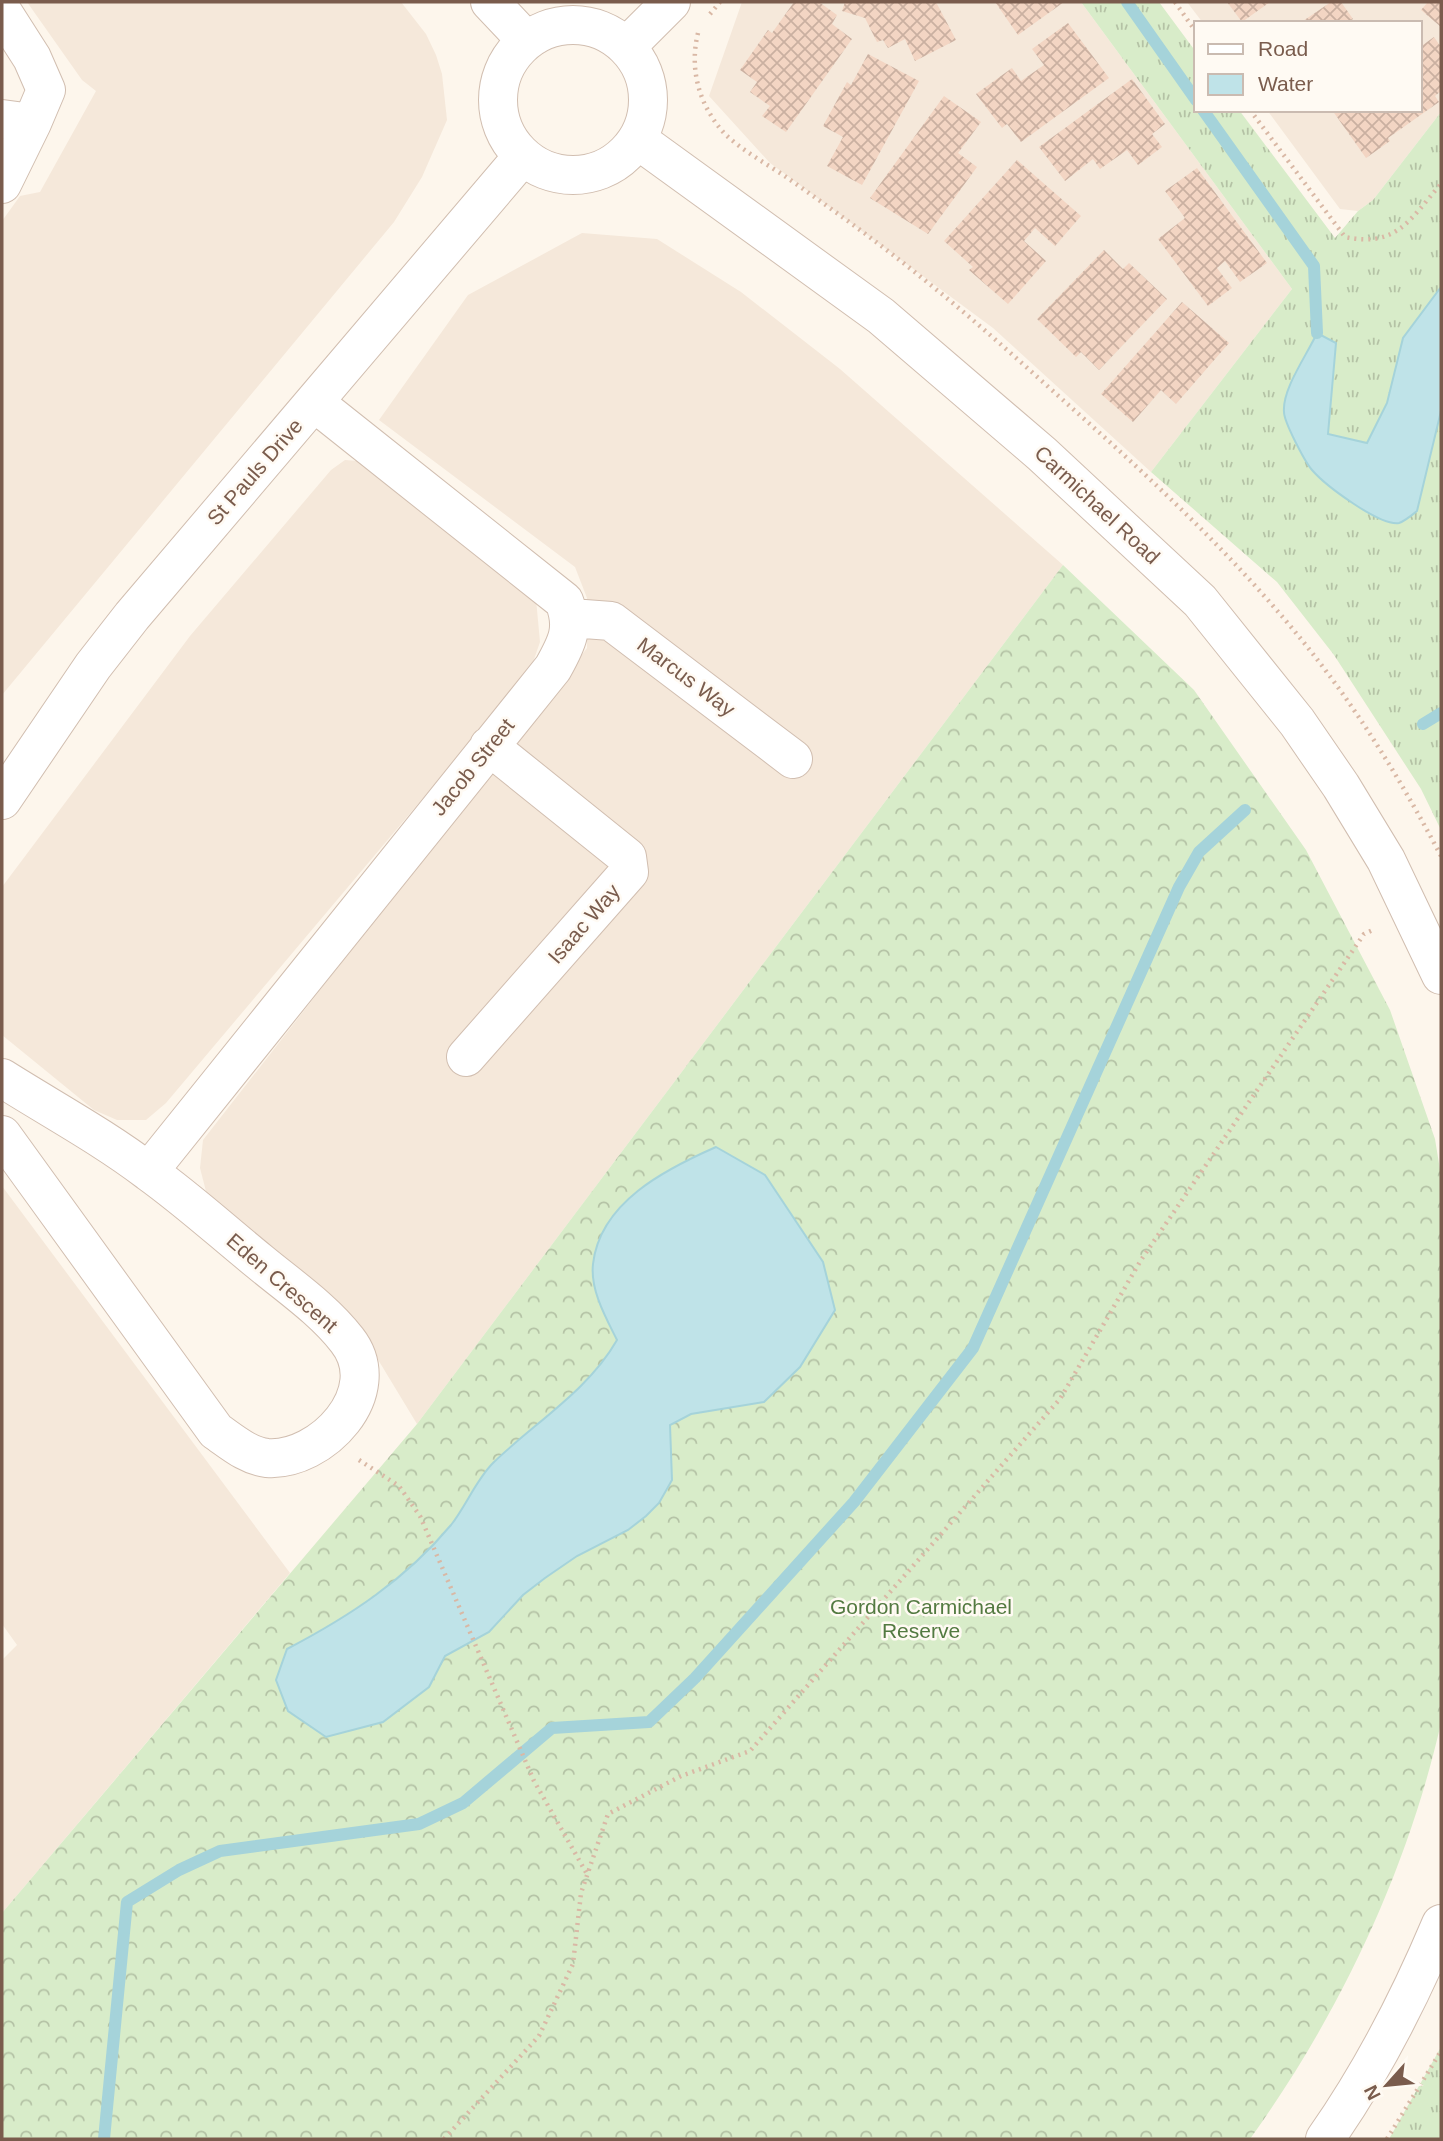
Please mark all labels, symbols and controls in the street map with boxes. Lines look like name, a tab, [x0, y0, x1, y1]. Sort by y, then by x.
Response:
legend	[1194, 21, 1422, 112]
text: Road	[1258, 37, 1308, 60]
text: Water	[1258, 72, 1313, 95]
street label: St Pauls Drive	[202, 414, 307, 529]
street label: Carmichael Road	[1030, 441, 1165, 568]
street label: Marcus Way	[633, 633, 740, 721]
street label: Jacob Street	[427, 714, 519, 820]
street label: Isaac Way	[543, 879, 625, 968]
street label: Eden Crescent	[222, 1228, 342, 1337]
park label: Gordon Carmichael Reserve	[830, 1595, 1012, 1642]
north arrow	[1352, 2050, 1422, 2120]
text: N	[1360, 2082, 1385, 2103]

